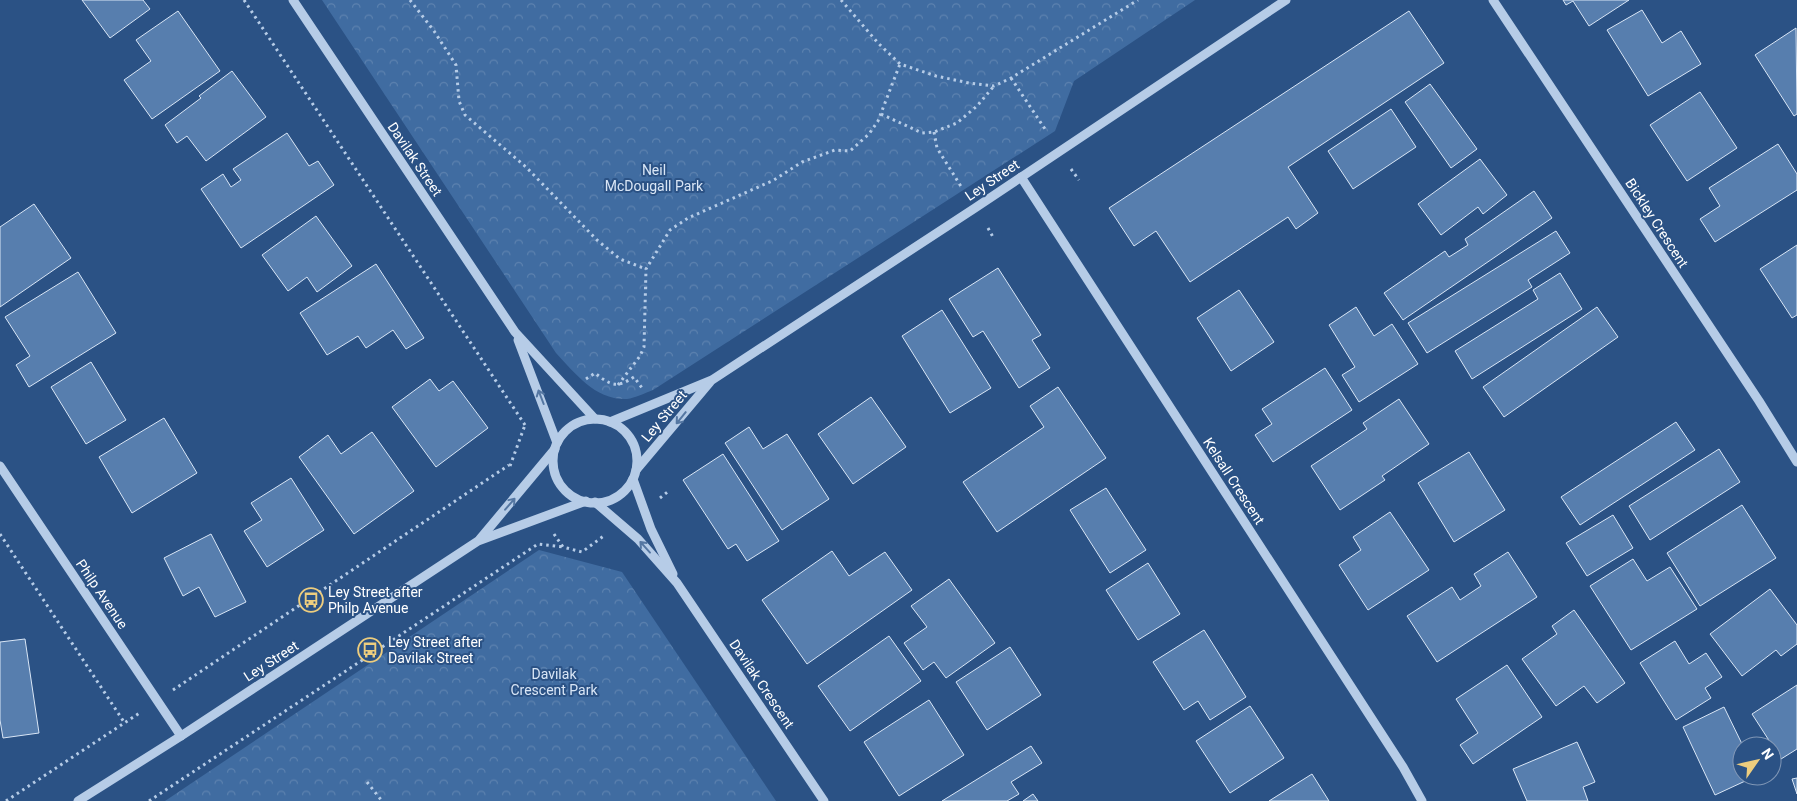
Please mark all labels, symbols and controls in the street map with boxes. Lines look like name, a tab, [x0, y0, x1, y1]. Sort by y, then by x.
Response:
street label: Davilak Street	[384, 119, 446, 199]
street label: Ley Street	[962, 156, 1022, 204]
park label: Neil McDougall Park	[605, 162, 704, 194]
street label: Bickley Crescent	[1622, 176, 1692, 271]
street label: Ley Street	[638, 387, 690, 445]
one-way arrow	[536, 390, 545, 405]
one-way arrow	[675, 411, 686, 424]
street label: Kelsall Crescent	[1200, 435, 1268, 528]
one-way arrow	[504, 498, 516, 511]
one-way arrow	[639, 540, 651, 553]
street label: Philp Avenue	[73, 556, 131, 632]
place label: Ley Street after Philp Avenue	[328, 584, 423, 616]
bus stop icon: Ley Street after Philp Avenue	[298, 587, 324, 613]
place label: Ley Street after Davilak Street	[388, 634, 483, 666]
street label: Davilak Crescent	[726, 636, 798, 732]
street label: Ley Street	[241, 637, 302, 685]
bus stop icon: Ley Street after Davilak Street	[357, 637, 383, 663]
park label: Davilak Crescent Park	[510, 666, 598, 698]
north arrow	[1732, 736, 1782, 786]
text: N	[1758, 745, 1777, 762]

